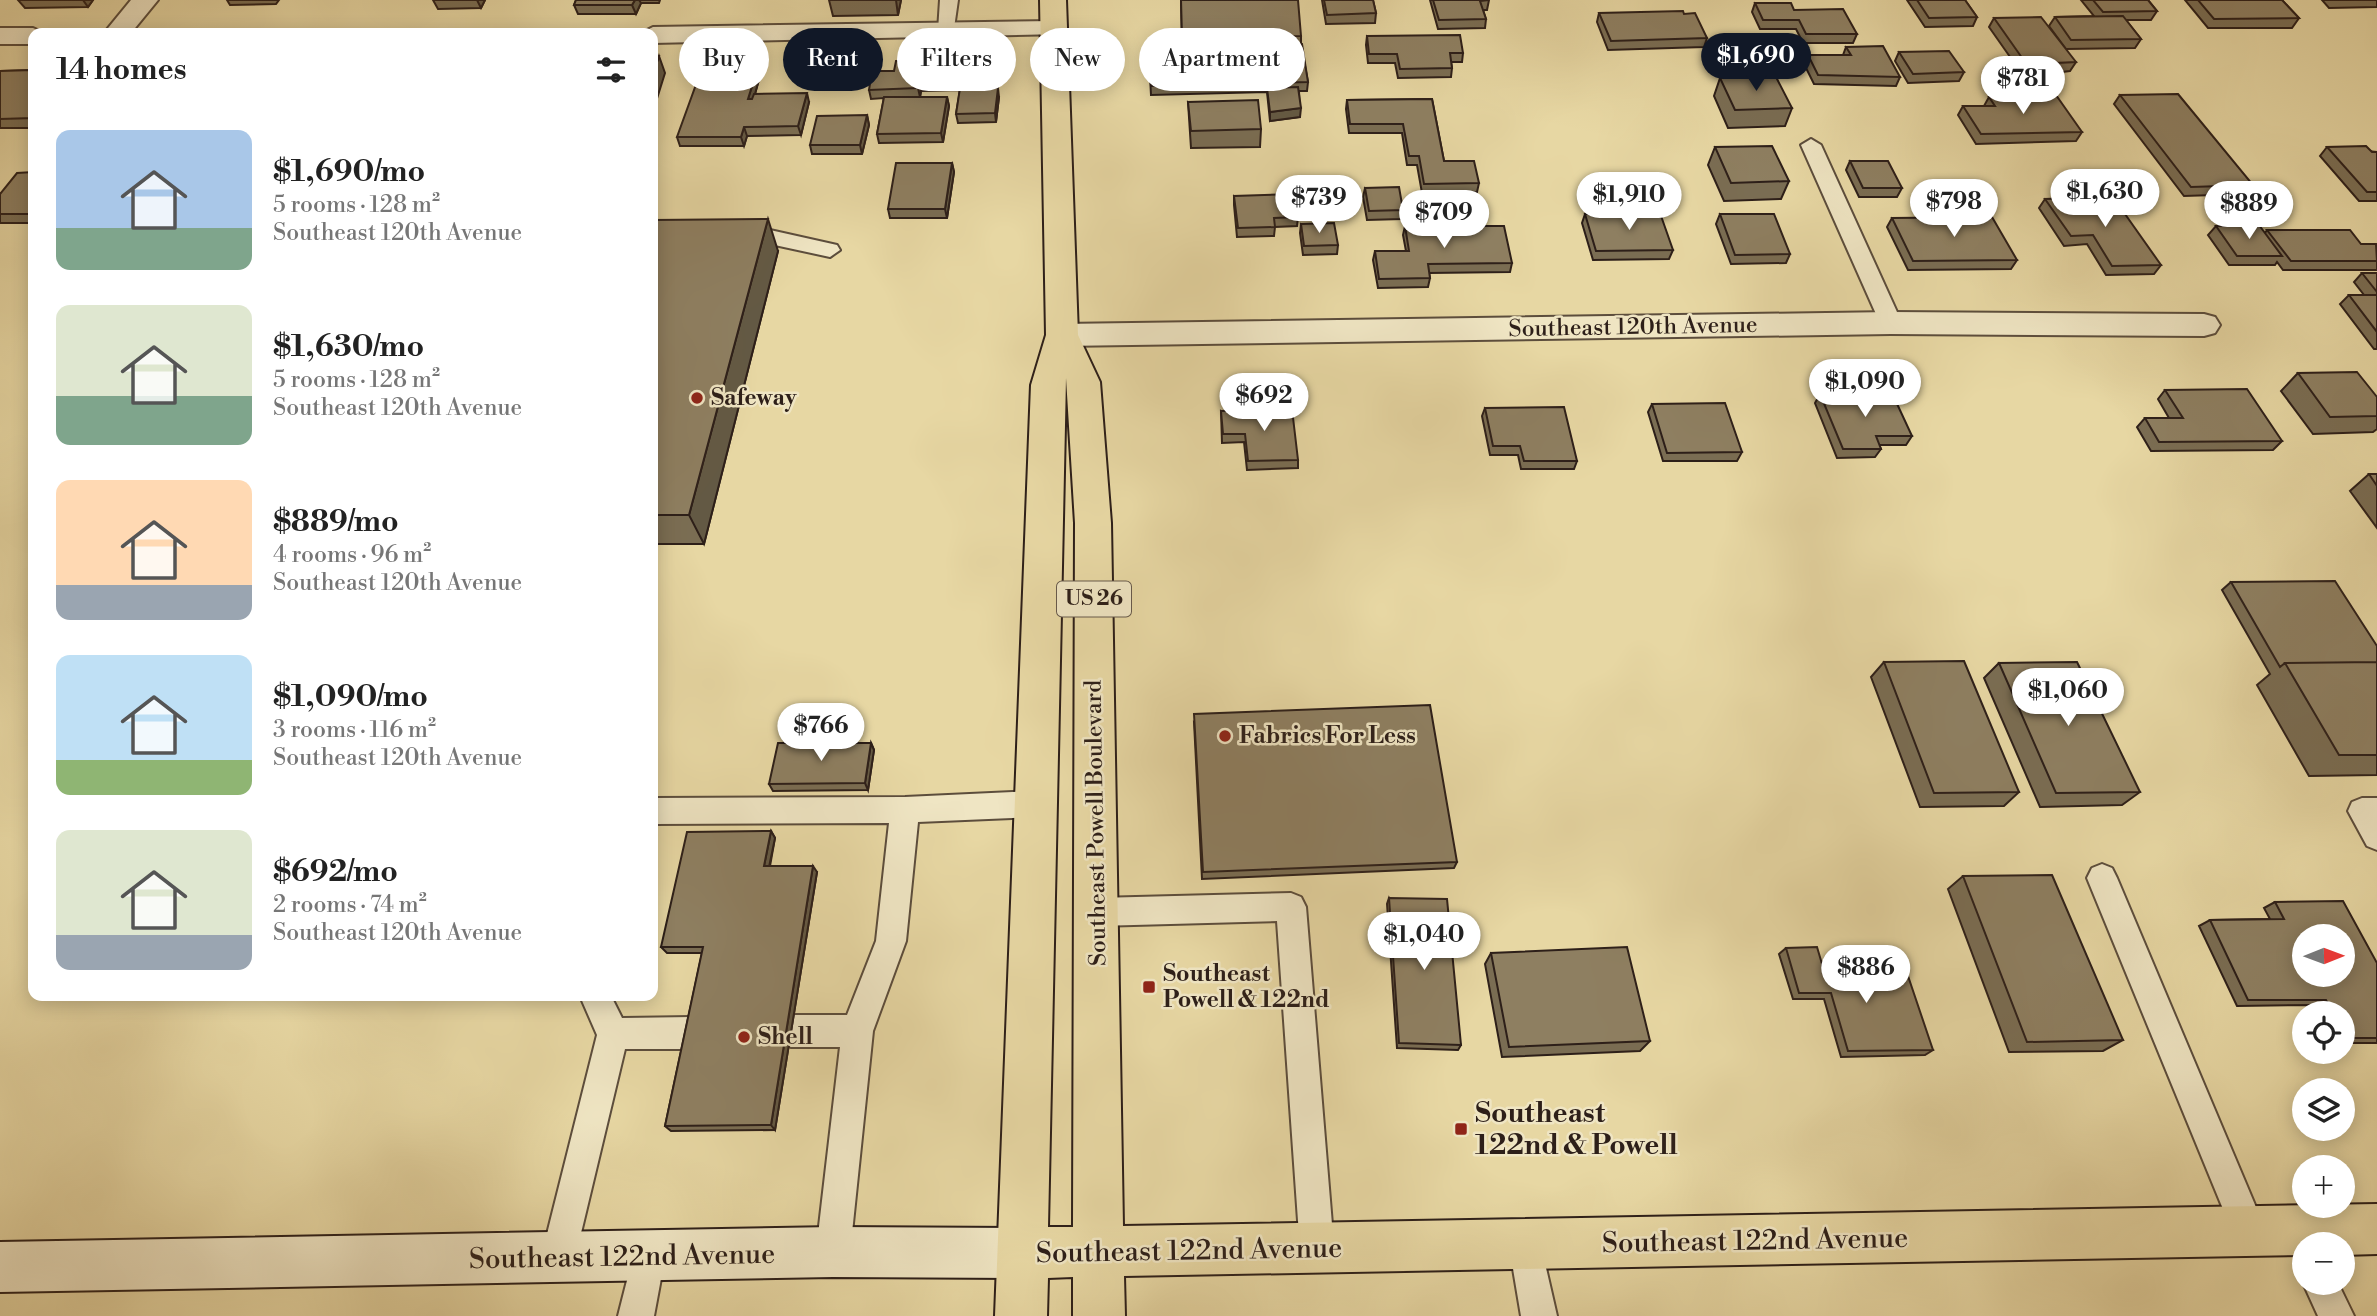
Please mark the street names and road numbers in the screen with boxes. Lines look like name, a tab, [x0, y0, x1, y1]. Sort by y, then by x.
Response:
street label: Southeast 120th Avenue	[1508, 311, 1758, 343]
road number: US 26	[1057, 582, 1131, 616]
street label: Southeast Powell Boulevard	[1080, 680, 1112, 966]
street label: Southeast 122nd Avenue	[1602, 1221, 1908, 1261]
street label: Southeast 122nd Avenue	[1036, 1231, 1342, 1271]
street label: Southeast 122nd Avenue	[469, 1237, 775, 1277]

